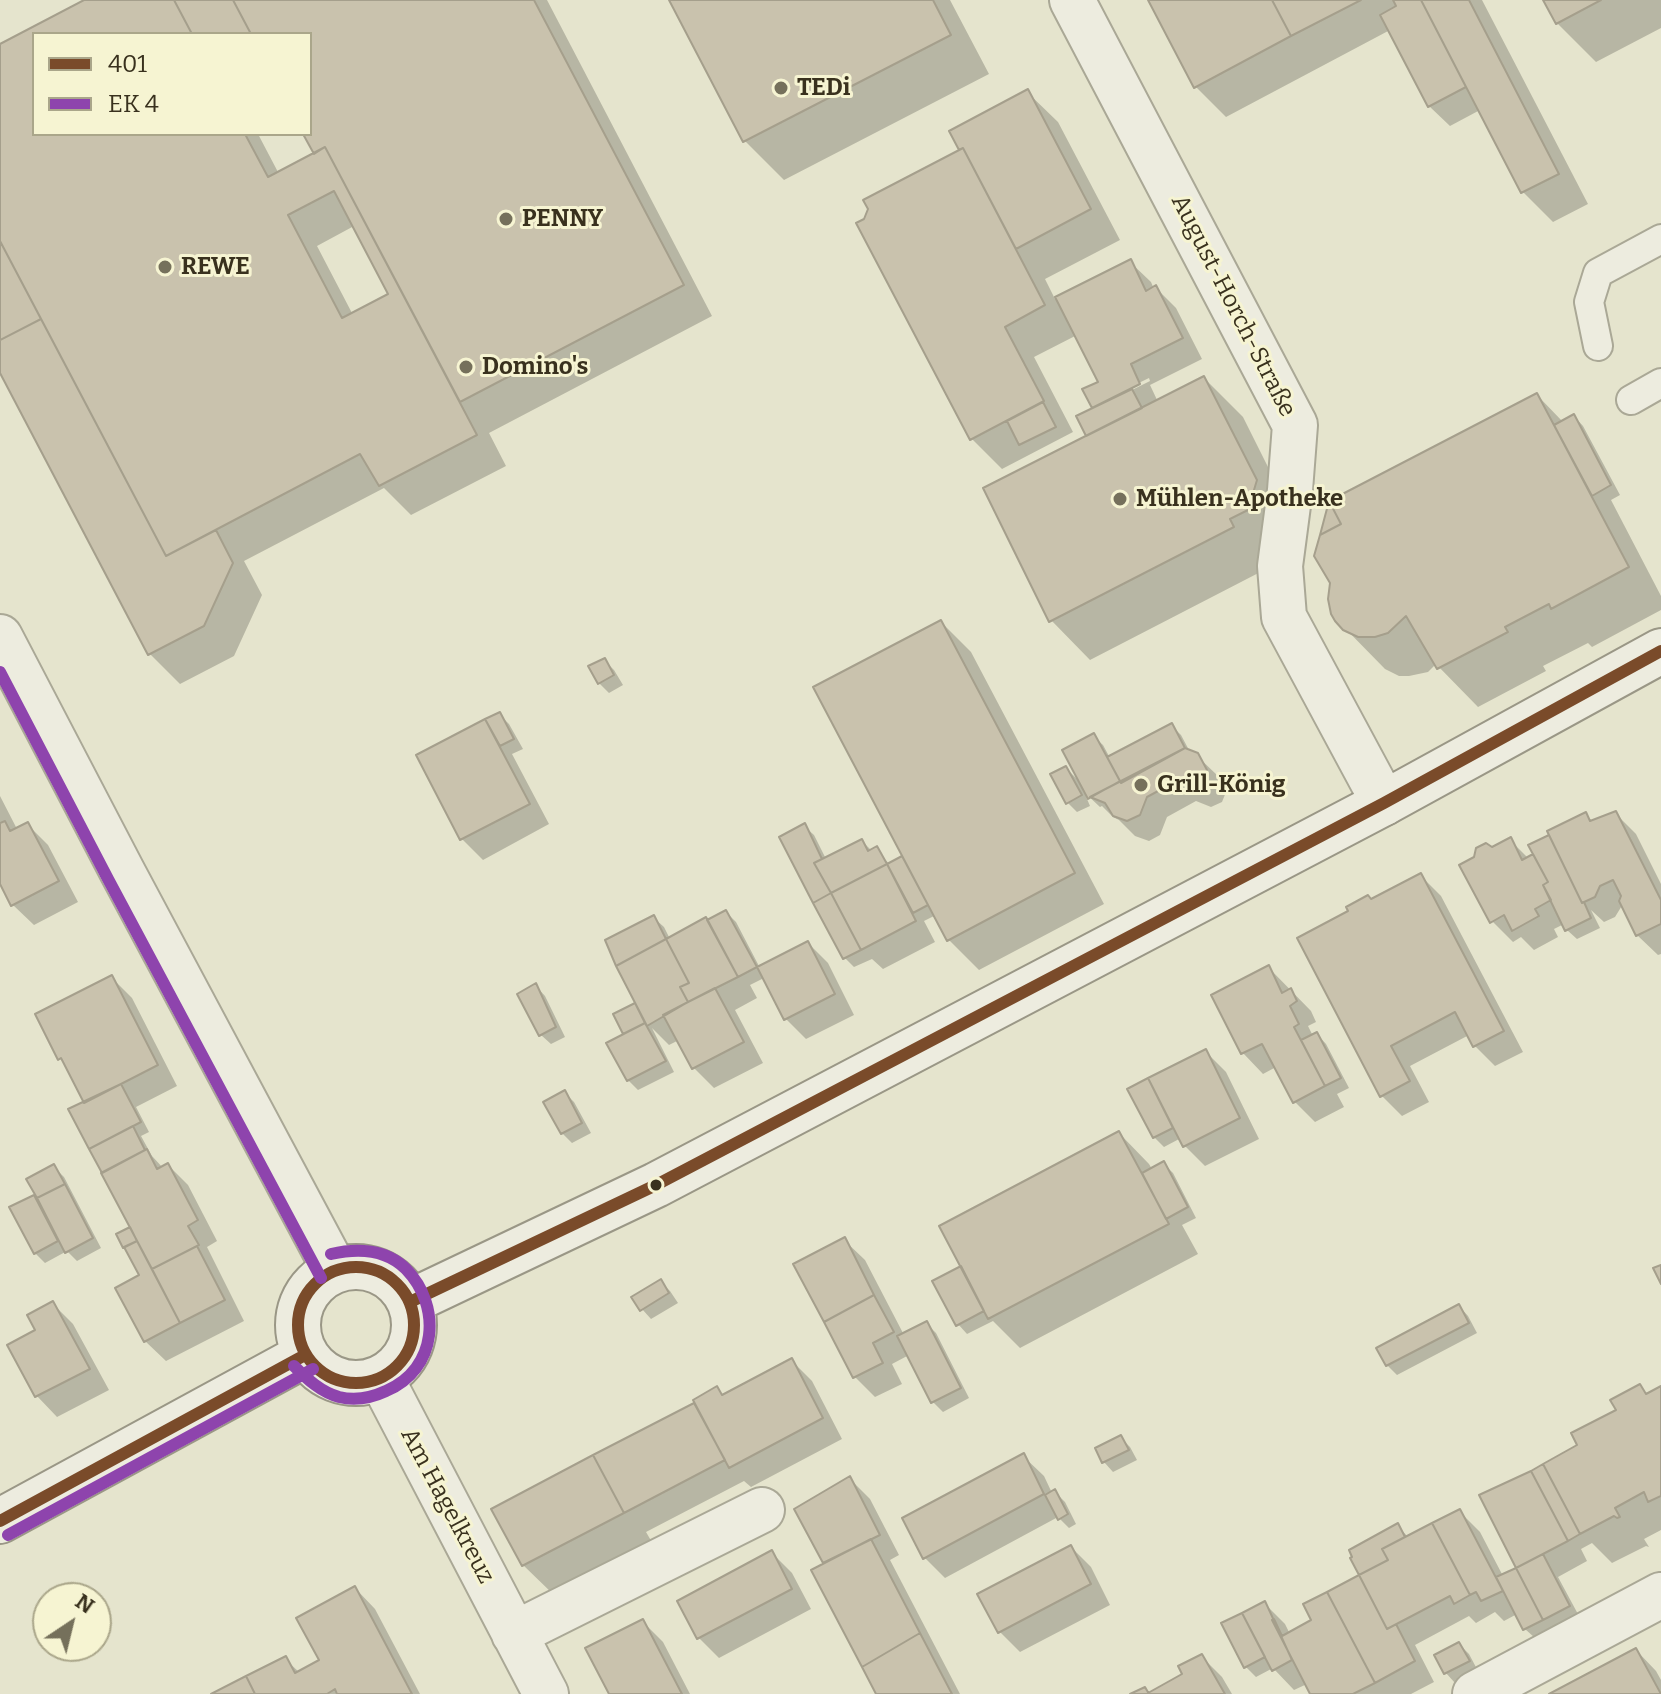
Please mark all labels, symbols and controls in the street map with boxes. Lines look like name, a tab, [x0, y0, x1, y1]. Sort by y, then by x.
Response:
legend	[32, 32, 312, 136]
text: 401	[108, 50, 147, 78]
place label: TEDi	[797, 74, 850, 102]
marker: TEDi	[772, 79, 790, 97]
text: EK 4	[108, 90, 159, 118]
street label: August-Horch-Straße	[1165, 190, 1301, 422]
place label: PENNY	[522, 205, 603, 233]
marker: PENNY	[497, 210, 515, 228]
place label: REWE	[181, 253, 250, 281]
marker: REWE	[156, 258, 174, 276]
place label: Domino's	[482, 353, 588, 381]
marker: Domino's	[457, 358, 475, 376]
place label: Mühlen-Apotheke	[1136, 485, 1343, 513]
marker: Mühlen-Apotheke	[1111, 490, 1129, 508]
place label: Grill-König	[1157, 771, 1286, 799]
marker: Grill-König	[1132, 776, 1150, 794]
unlabelled marker	[648, 1177, 664, 1193]
street label: Am Hagelkreuz	[394, 1423, 500, 1589]
north arrow	[32, 1582, 112, 1662]
text: N	[70, 1588, 100, 1619]

